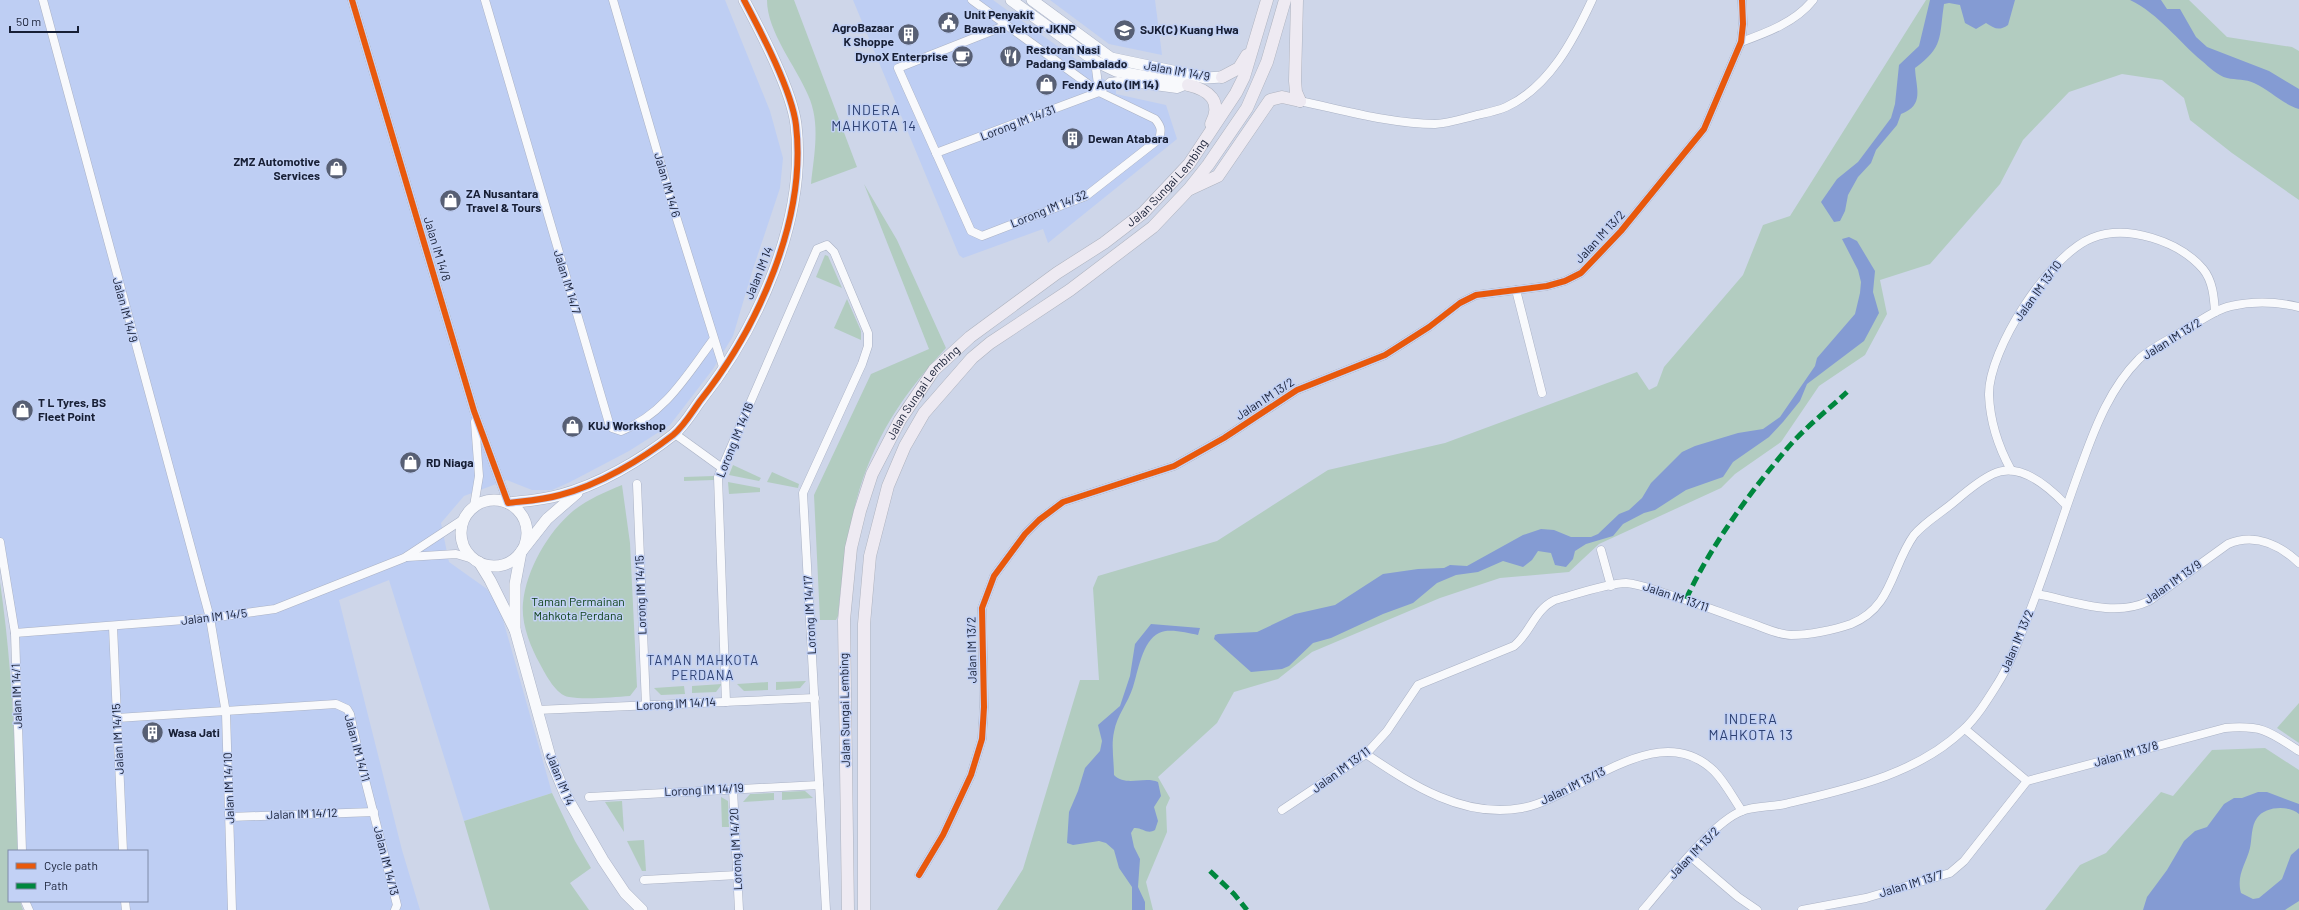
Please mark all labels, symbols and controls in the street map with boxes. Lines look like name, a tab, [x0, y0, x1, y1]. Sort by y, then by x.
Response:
place label: Unit Penyakit Bawaan Vektor JKNP	[964, 7, 1076, 35]
scale bar	[10, 8, 78, 34]
public building icon: Unit Penyakit Bawaan Vektor JKNP	[935, 9, 961, 35]
text: 50 m	[16, 14, 41, 28]
school or university icon: SJK(C) Kuang Hwa	[1111, 17, 1137, 43]
place label: AgroBazaar K Shoppe	[832, 20, 894, 48]
building icon: AgroBazaar K Shoppe	[896, 22, 922, 48]
place label: SJK(C) Kuang Hwa	[1140, 22, 1239, 36]
place label: Restoran Nasi Padang Sambalado	[1026, 42, 1128, 70]
cafe icon: DynoX Enterprise	[950, 44, 976, 70]
restaurant icon: Restoran Nasi Padang Sambalado	[998, 44, 1024, 70]
place label: DynoX Enterprise	[855, 49, 948, 63]
street label: Jalan IM 14/9	[1143, 57, 1211, 83]
shop icon: Fendy Auto (IM 14)	[1033, 72, 1059, 98]
place label: Fendy Auto (IM 14)	[1062, 77, 1159, 91]
district label: INDERA MAHKOTA 14	[831, 101, 917, 134]
street label: Lorong IM 14/31	[978, 101, 1057, 143]
building icon: Dewan Atabara	[1060, 126, 1086, 152]
place label: Dewan Atabara	[1088, 131, 1169, 145]
street label: Jalan Sungai Lembing	[1123, 136, 1210, 229]
street label: Jalan IM 14/6	[652, 151, 684, 219]
place label: ZMZ Automotive Services	[233, 154, 320, 182]
shop icon: ZMZ Automotive Services	[323, 156, 349, 182]
place label: ZA Nusantara Travel & Tours	[466, 186, 541, 214]
street label: Lorong IM 14/32	[1008, 186, 1089, 230]
shop icon: ZA Nusantara Travel & Tours	[438, 188, 464, 214]
street label: Jalan IM 13/2	[1571, 207, 1627, 265]
street label: Jalan IM 14/8	[421, 215, 454, 283]
street label: Jalan IM 14	[741, 244, 775, 301]
street label: Jalan IM 14/7	[552, 248, 584, 316]
street label: Jalan IM 13/10	[2011, 258, 2064, 323]
street label: Jalan IM 14/9	[111, 276, 141, 344]
street label: Jalan IM 13/2	[2140, 315, 2203, 362]
street label: Jalan Sungai Lembing	[883, 342, 962, 442]
street label: Jalan IM 13/2	[1233, 374, 1296, 422]
place label: T L Tyres, BS Fleet Point	[38, 395, 106, 423]
shop icon: T L Tyres, BS Fleet Point	[10, 397, 36, 423]
street label: Lorong IM 14/16	[713, 400, 755, 479]
shop icon: KUJ Workshop	[560, 413, 586, 439]
place label: KUJ Workshop	[588, 418, 666, 432]
shop icon: RD Niaga	[398, 450, 424, 476]
place label: RD Niaga	[426, 455, 474, 469]
street label: Lorong IM 14/15	[632, 555, 648, 635]
street label: Jalan IM 13/9	[2141, 556, 2204, 606]
street label: Lorong IM 14/17	[800, 575, 818, 655]
street label: Jalan IM 13/11	[1642, 578, 1711, 614]
park label: Taman Permainan Mahkota Perdana	[531, 594, 625, 622]
street label: Jalan IM 14/5	[180, 605, 248, 627]
street label: Jalan IM 13/2	[1997, 607, 2036, 674]
street label: Jalan IM 13/2	[963, 617, 979, 683]
district label: TAMAN MAHKOTA PERDANA	[647, 652, 759, 683]
street label: Jalan Sungai Lembing	[836, 653, 852, 767]
street label: Jalan IM 14/1	[8, 663, 24, 729]
street label: Lorong IM 14/14	[636, 694, 716, 712]
street label: Jalan IM 14/15	[108, 703, 126, 775]
district label: INDERA MAHKOTA 13	[1708, 710, 1794, 743]
street label: Jalan IM 14/11	[342, 713, 374, 783]
building icon: Wasa Jati	[140, 720, 166, 746]
place label: Wasa Jati	[168, 725, 220, 739]
street label: Jalan IM 13/8	[2092, 737, 2160, 769]
street label: Jalan IM 13/11	[1309, 743, 1372, 795]
street label: Jalan IM 14	[544, 750, 578, 807]
street label: Jalan IM 14/10	[220, 752, 236, 824]
street label: Jalan IM 13/13	[1538, 763, 1607, 807]
street label: Lorong IM 14/19	[664, 780, 744, 798]
street label: Jalan IM 14/12	[266, 805, 338, 821]
street label: Lorong IM 14/20	[726, 808, 744, 891]
street label: Jalan IM 13/2	[1665, 824, 1721, 881]
street label: Jalan IM 14/13	[372, 825, 402, 897]
legend	[8, 850, 148, 902]
text: Cycle path	[44, 858, 98, 872]
street label: Jalan IM 13/7	[1877, 867, 1945, 899]
text: Path	[44, 878, 68, 892]

